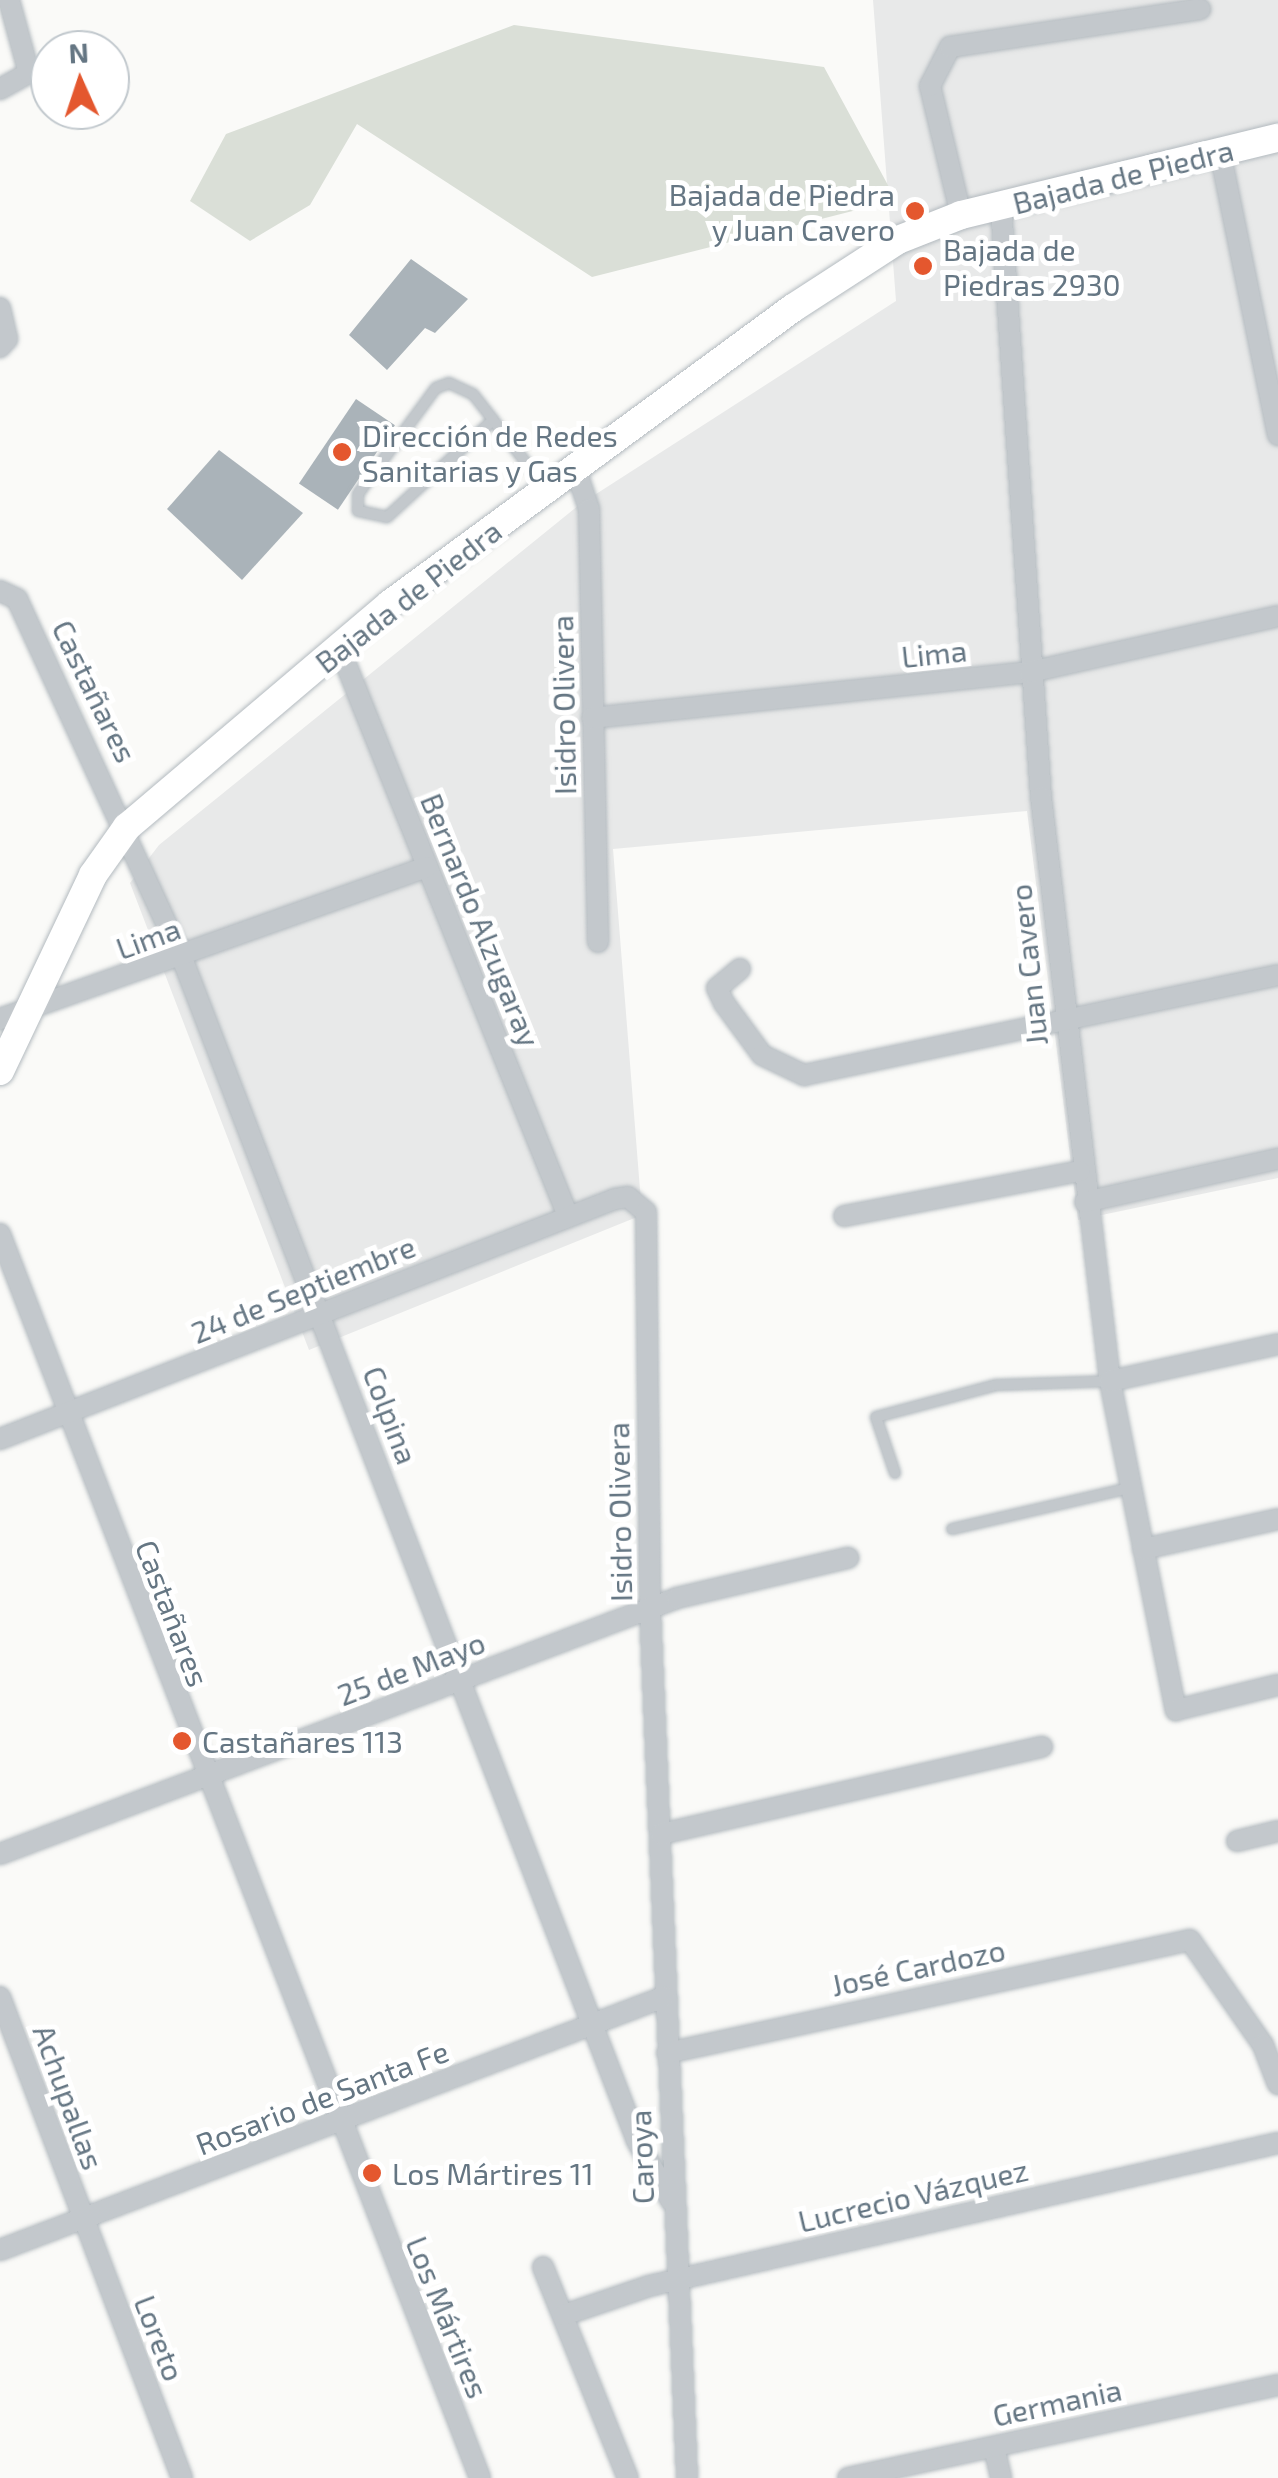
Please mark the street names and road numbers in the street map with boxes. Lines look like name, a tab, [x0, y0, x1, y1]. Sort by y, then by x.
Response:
street label: Bajada de Piedra	[1009, 131, 1237, 221]
street label: Bajada de Piedra	[308, 512, 508, 680]
street label: Castañares	[45, 614, 145, 768]
street label: Isidro Olivera	[543, 615, 583, 795]
street label: Lima	[899, 632, 969, 674]
street label: Bernardo Alzugaray	[414, 788, 548, 1052]
street label: Juan Cavero	[1002, 883, 1054, 1047]
street label: Lima	[111, 910, 185, 966]
street label: 24 de Septiembre	[186, 1228, 420, 1350]
street label: Colpina	[356, 1361, 426, 1469]
street label: Isidro Olivera	[599, 1422, 639, 1602]
street label: Castañares	[129, 1535, 217, 1691]
street label: 25 de Mayo	[332, 1623, 490, 1713]
street label: José Cardozo	[828, 1931, 1008, 2003]
street label: Achupallas	[26, 2020, 112, 2174]
street label: Rosario de Santa Fe	[191, 2032, 453, 2162]
street label: Caroya	[621, 2109, 661, 2205]
street label: Lucrecio Vázquez	[794, 2151, 1032, 2239]
street label: Los Mártires	[399, 2231, 497, 2403]
street label: Loreto	[127, 2290, 193, 2386]
street label: Germania	[989, 2371, 1125, 2433]

